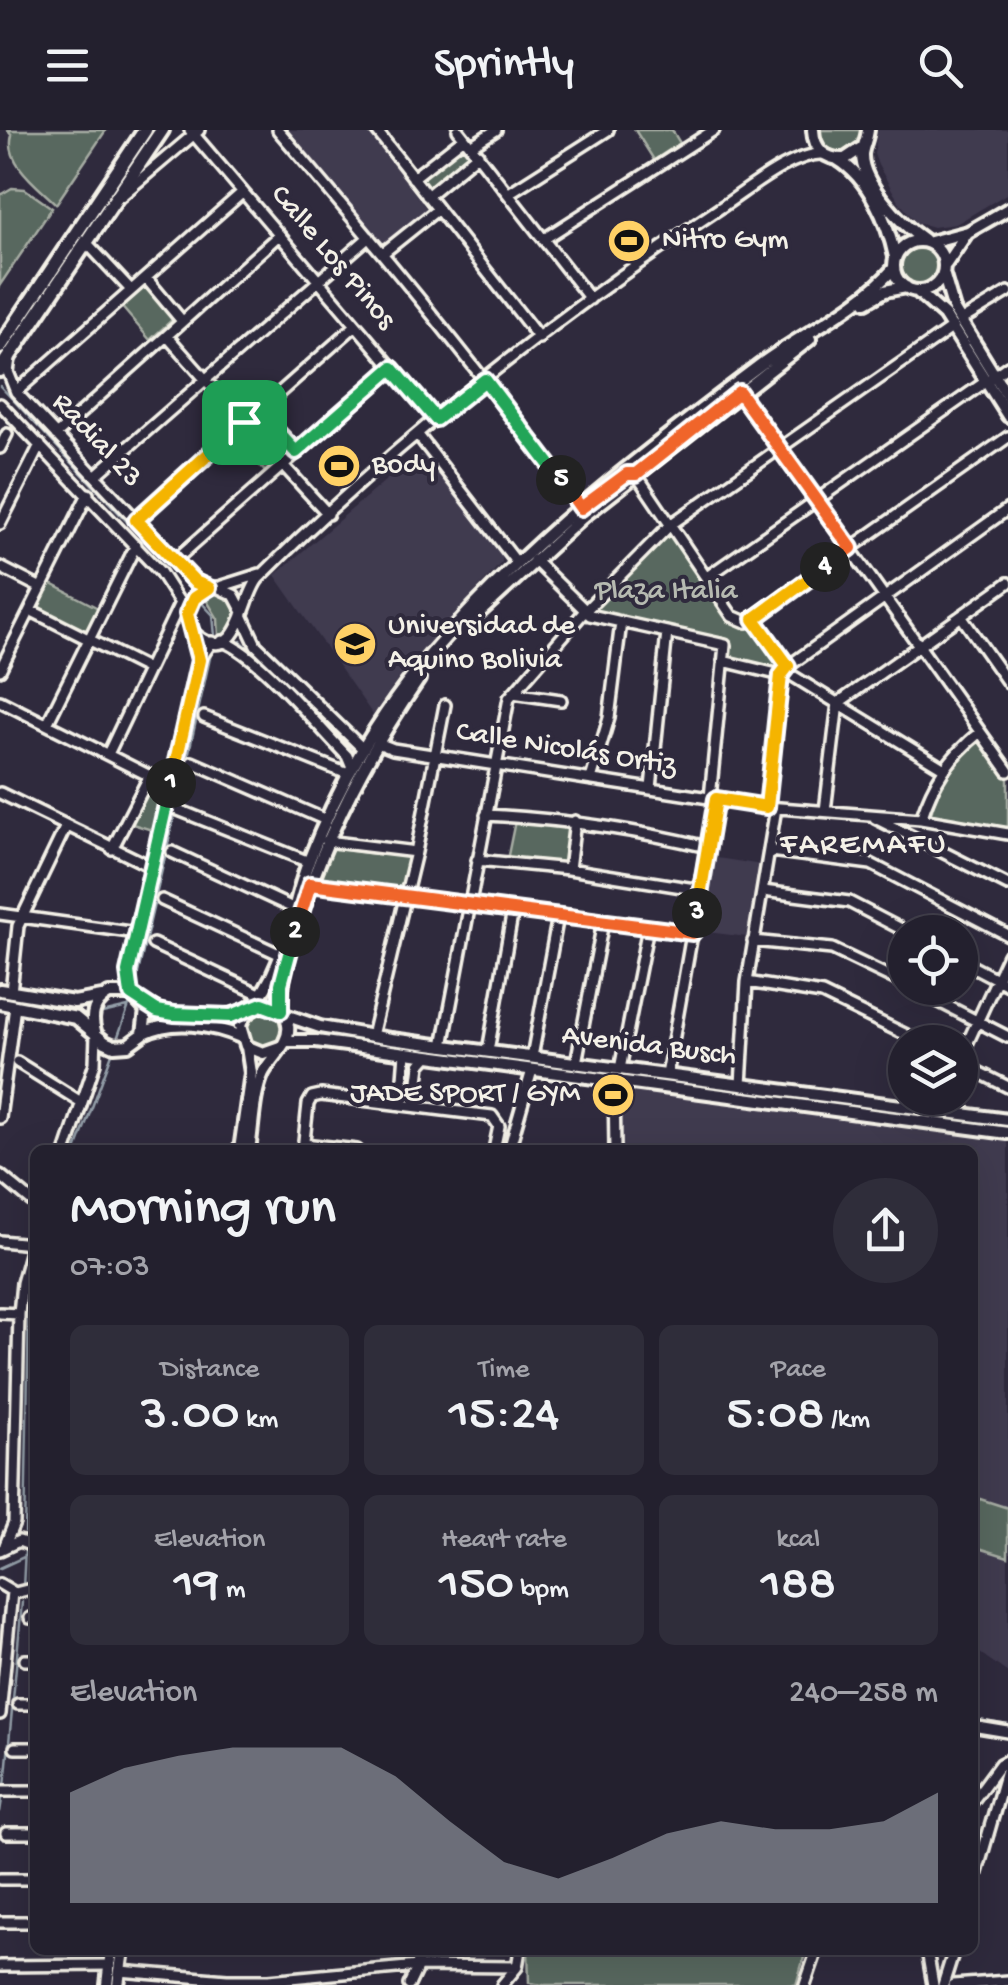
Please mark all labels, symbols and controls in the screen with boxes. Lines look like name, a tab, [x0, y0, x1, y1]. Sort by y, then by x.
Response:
icon: menu	[40, 38, 95, 93]
icon: search	[913, 38, 968, 93]
text: Sprintly	[434, 39, 574, 92]
street label: Calle Los Pinos	[262, 179, 403, 338]
sports icon: Nitro Gym	[606, 218, 652, 264]
place label: Nitro Gym	[662, 224, 789, 259]
pin	[202, 380, 287, 465]
street label: Radial 23	[43, 386, 149, 496]
icon: arrive	[217, 395, 272, 450]
sports icon: Body	[316, 443, 362, 489]
place label: Body	[371, 449, 435, 484]
pin: 5	[536, 455, 586, 505]
text: 5	[554, 463, 568, 496]
pin: 4	[800, 542, 850, 592]
text: 4	[818, 550, 832, 583]
park label: Plaza Italia	[594, 575, 739, 610]
place label: Universidad de Aquino Bolivia	[388, 610, 575, 679]
school or university icon: Universidad de Aquino Bolivia	[332, 621, 378, 667]
street label: Calle Nicolás Ortiz	[453, 715, 679, 785]
pin: 1	[146, 758, 196, 808]
text: 1	[165, 766, 177, 799]
district label: FAREMAFU	[779, 827, 948, 865]
pin: 3	[672, 888, 722, 938]
text: 3	[690, 896, 704, 929]
pin: 2	[270, 907, 320, 957]
text: 2	[288, 915, 302, 948]
map controls	[888, 915, 978, 1115]
button: locate	[888, 915, 978, 1005]
street label: Avenida Busch	[560, 1019, 738, 1075]
button: layers	[888, 1025, 978, 1115]
sports icon: JADE SPORT / GYM	[590, 1072, 636, 1118]
place label: JADE SPORT / GYM	[350, 1078, 580, 1113]
button: share	[833, 1178, 938, 1283]
text: Morning run	[70, 1179, 336, 1243]
text: 07:03	[70, 1249, 150, 1287]
text: Distance	[160, 1354, 259, 1387]
text: Time	[478, 1354, 530, 1387]
text: Pace	[771, 1354, 826, 1387]
text: 3.00	[141, 1387, 239, 1446]
text: 15:24	[449, 1387, 559, 1446]
text: 5:08	[727, 1387, 824, 1446]
text: km	[239, 1404, 278, 1437]
text: /km	[824, 1404, 870, 1437]
text: Elevation	[154, 1524, 265, 1557]
text: Heart rate	[441, 1524, 567, 1557]
text: kcal	[776, 1524, 820, 1557]
text: 19	[174, 1557, 219, 1616]
text: 150	[439, 1557, 514, 1616]
text: 188	[761, 1557, 836, 1616]
text: m	[219, 1574, 246, 1607]
text: bpm	[514, 1574, 569, 1607]
text: Elevation	[70, 1675, 197, 1713]
text: 240–258 m	[789, 1675, 938, 1713]

